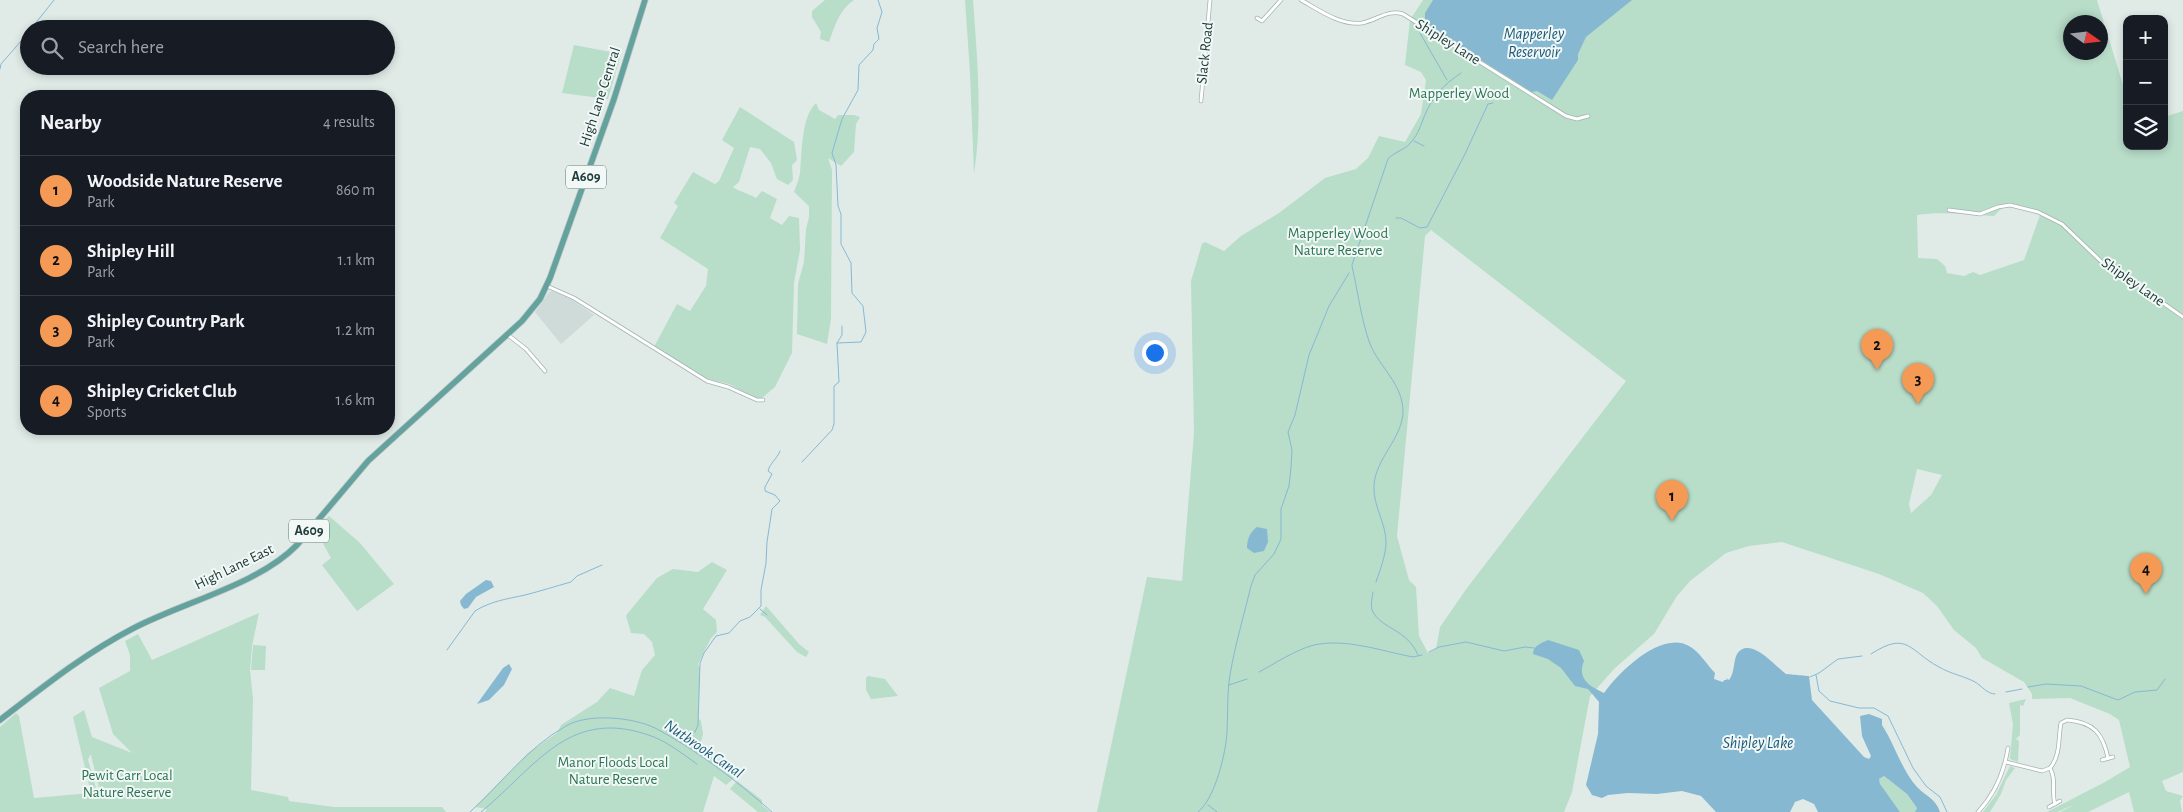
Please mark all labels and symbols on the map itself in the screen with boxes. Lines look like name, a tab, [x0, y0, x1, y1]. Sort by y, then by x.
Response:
north arrow	[2063, 15, 2108, 60]
street label: Shipley Lane	[1413, 16, 1483, 68]
street label: Slack Road	[1194, 21, 1216, 85]
water label: Mapperley Reservoir	[1504, 26, 1565, 60]
street label: High Lane Central	[577, 45, 623, 149]
park label: Mapperley Wood	[1409, 86, 1509, 101]
road number: A609	[566, 166, 606, 188]
park label: Mapperley Wood Nature Reserve	[1288, 226, 1388, 258]
street label: Shipley Lane	[2099, 255, 2167, 309]
pin: 2	[1861, 329, 1893, 370]
your location	[1142, 340, 1168, 366]
pin: 3	[1902, 363, 1934, 404]
pin: 1	[1656, 480, 1688, 521]
road number: A609	[289, 520, 329, 542]
street label: High Lane East	[192, 541, 276, 593]
pin: 4	[2130, 553, 2162, 594]
water label: Nutbrook Canal	[662, 717, 746, 781]
water label: Shipley Lake	[1723, 735, 1793, 752]
park label: Manor Floods Local Nature Reserve	[557, 755, 669, 787]
park label: Pewit Carr Local Nature Reserve	[81, 768, 173, 800]

